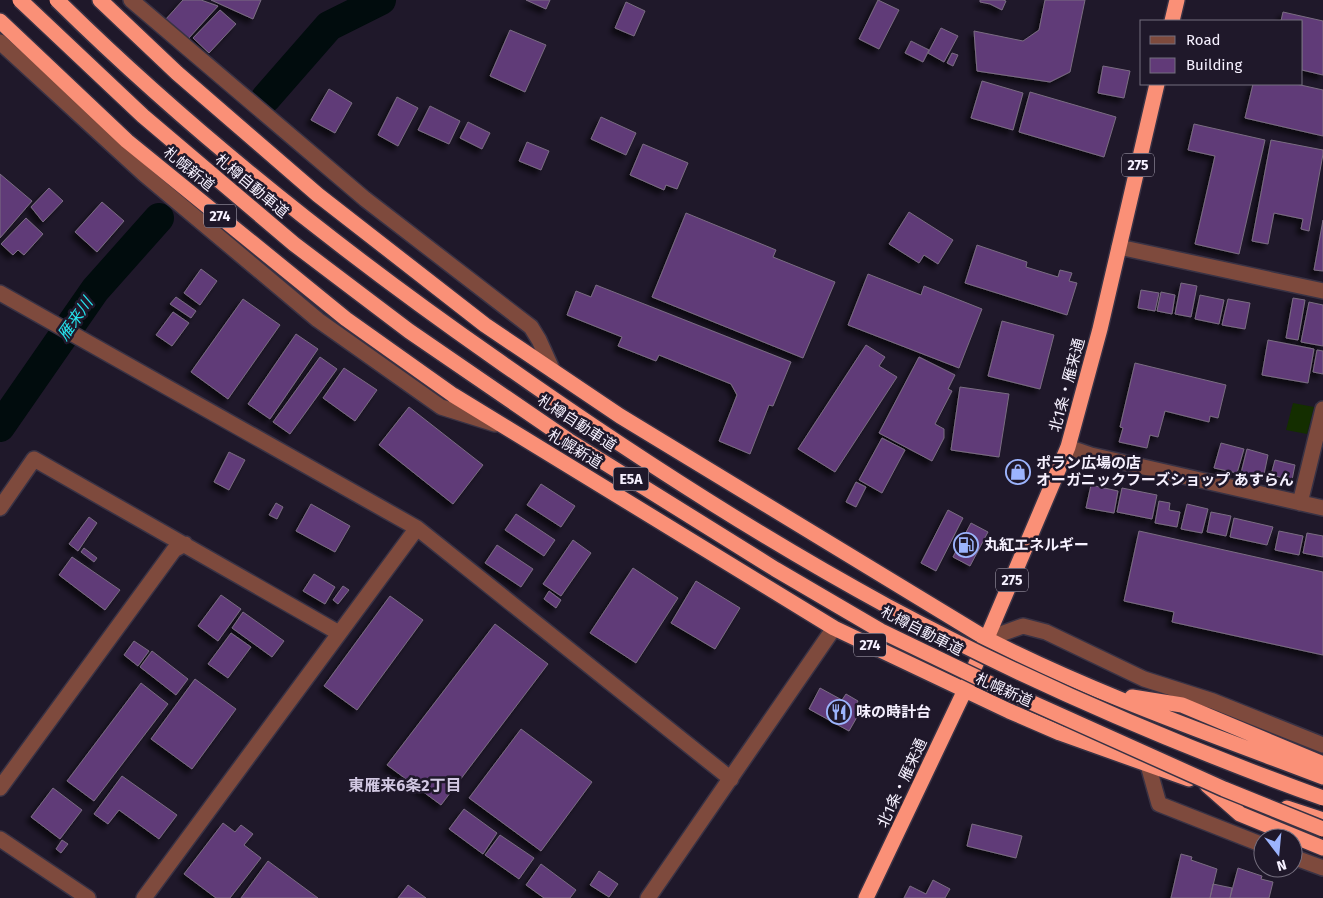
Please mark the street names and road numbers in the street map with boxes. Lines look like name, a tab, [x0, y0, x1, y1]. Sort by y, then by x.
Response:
street label: 札幌新道	[160, 143, 218, 195]
street label: 札樽自動車道	[212, 150, 292, 222]
road number: 275	[1122, 154, 1154, 176]
road number: 274	[204, 205, 236, 228]
street label: 北1条・雁来通	[1046, 336, 1088, 434]
street label: 札樽自動車道	[534, 391, 620, 455]
street label: 札幌新道	[545, 426, 605, 472]
road number: E5A	[614, 468, 648, 490]
road number: 275	[996, 568, 1028, 592]
street label: 札樽自動車道	[878, 603, 966, 659]
road number: 274	[854, 634, 886, 656]
street label: 札幌新道	[973, 670, 1035, 710]
street label: 北1条・雁来通	[873, 735, 931, 831]

